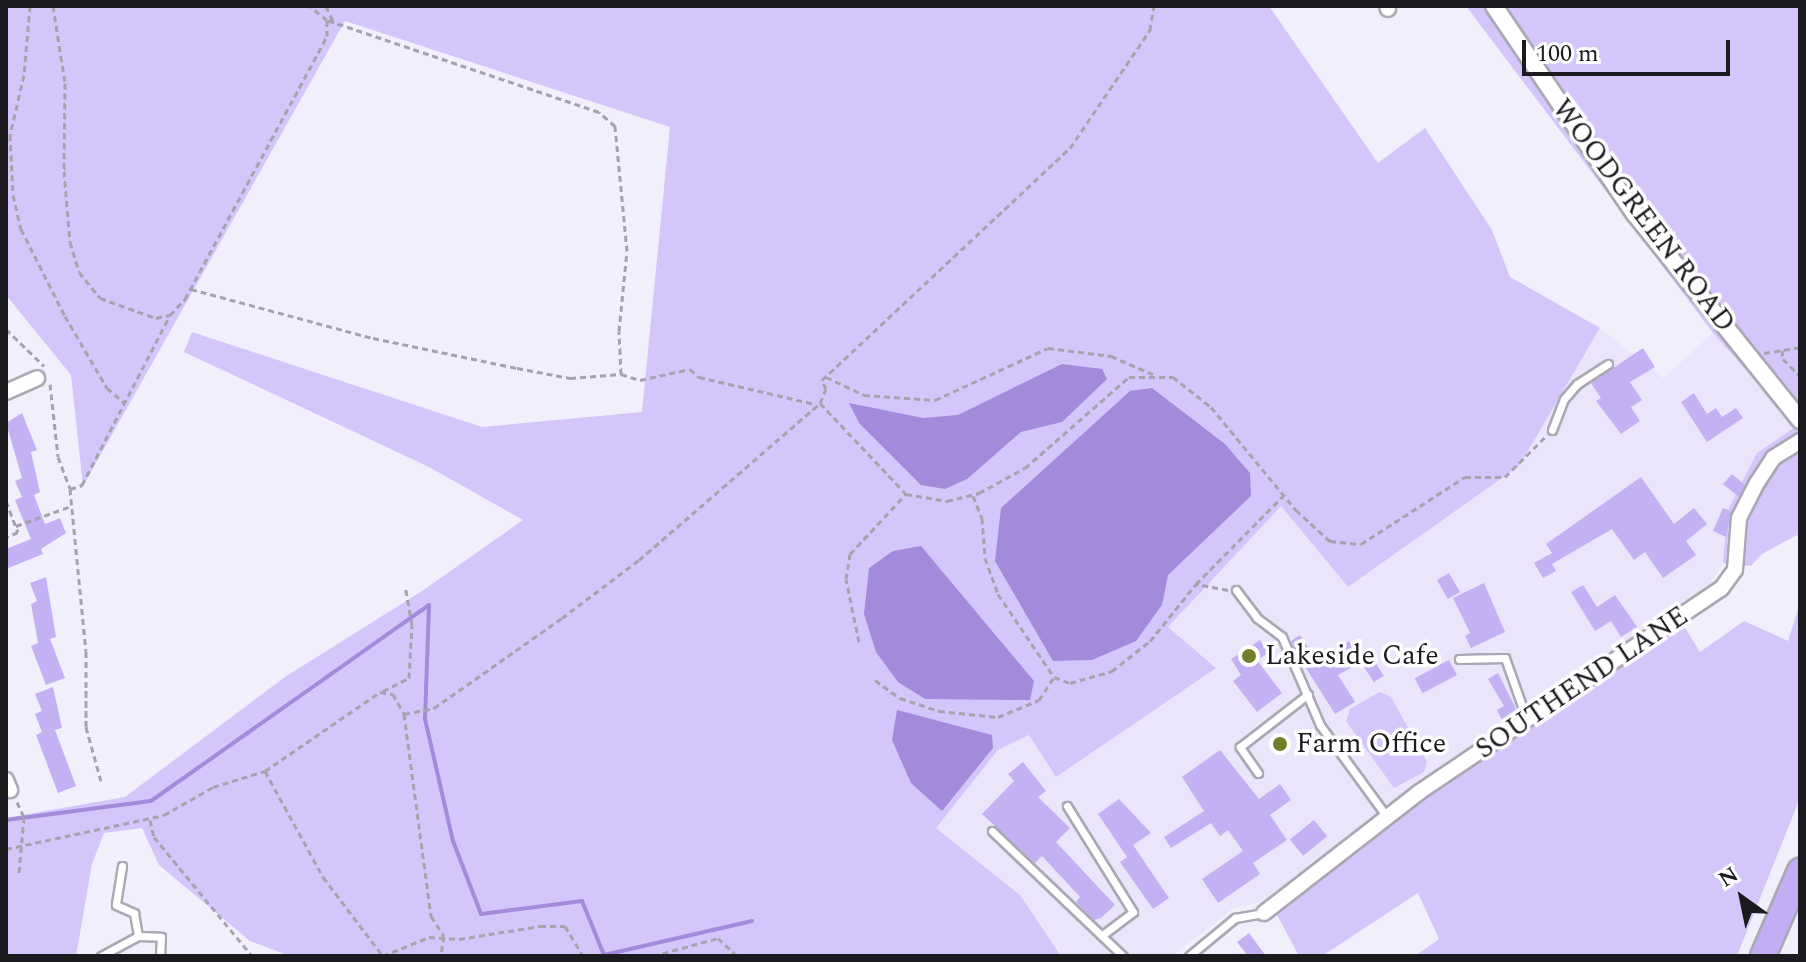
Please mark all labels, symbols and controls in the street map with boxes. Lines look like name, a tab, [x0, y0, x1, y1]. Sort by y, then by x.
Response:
scale bar	[1526, 24, 1734, 74]
text: 100 m	[1536, 36, 1599, 72]
street label: WOODGREEN ROAD	[1544, 93, 1742, 339]
street label: SOUTHEND LANE	[1469, 599, 1695, 767]
place label: Lakeside Cafe	[1265, 639, 1439, 673]
marker: Lakeside Cafe	[1240, 647, 1258, 665]
place label: Farm Office	[1296, 727, 1446, 761]
marker: Farm Office	[1271, 735, 1289, 753]
north arrow	[1702, 858, 1782, 938]
text: N	[1712, 859, 1745, 896]

